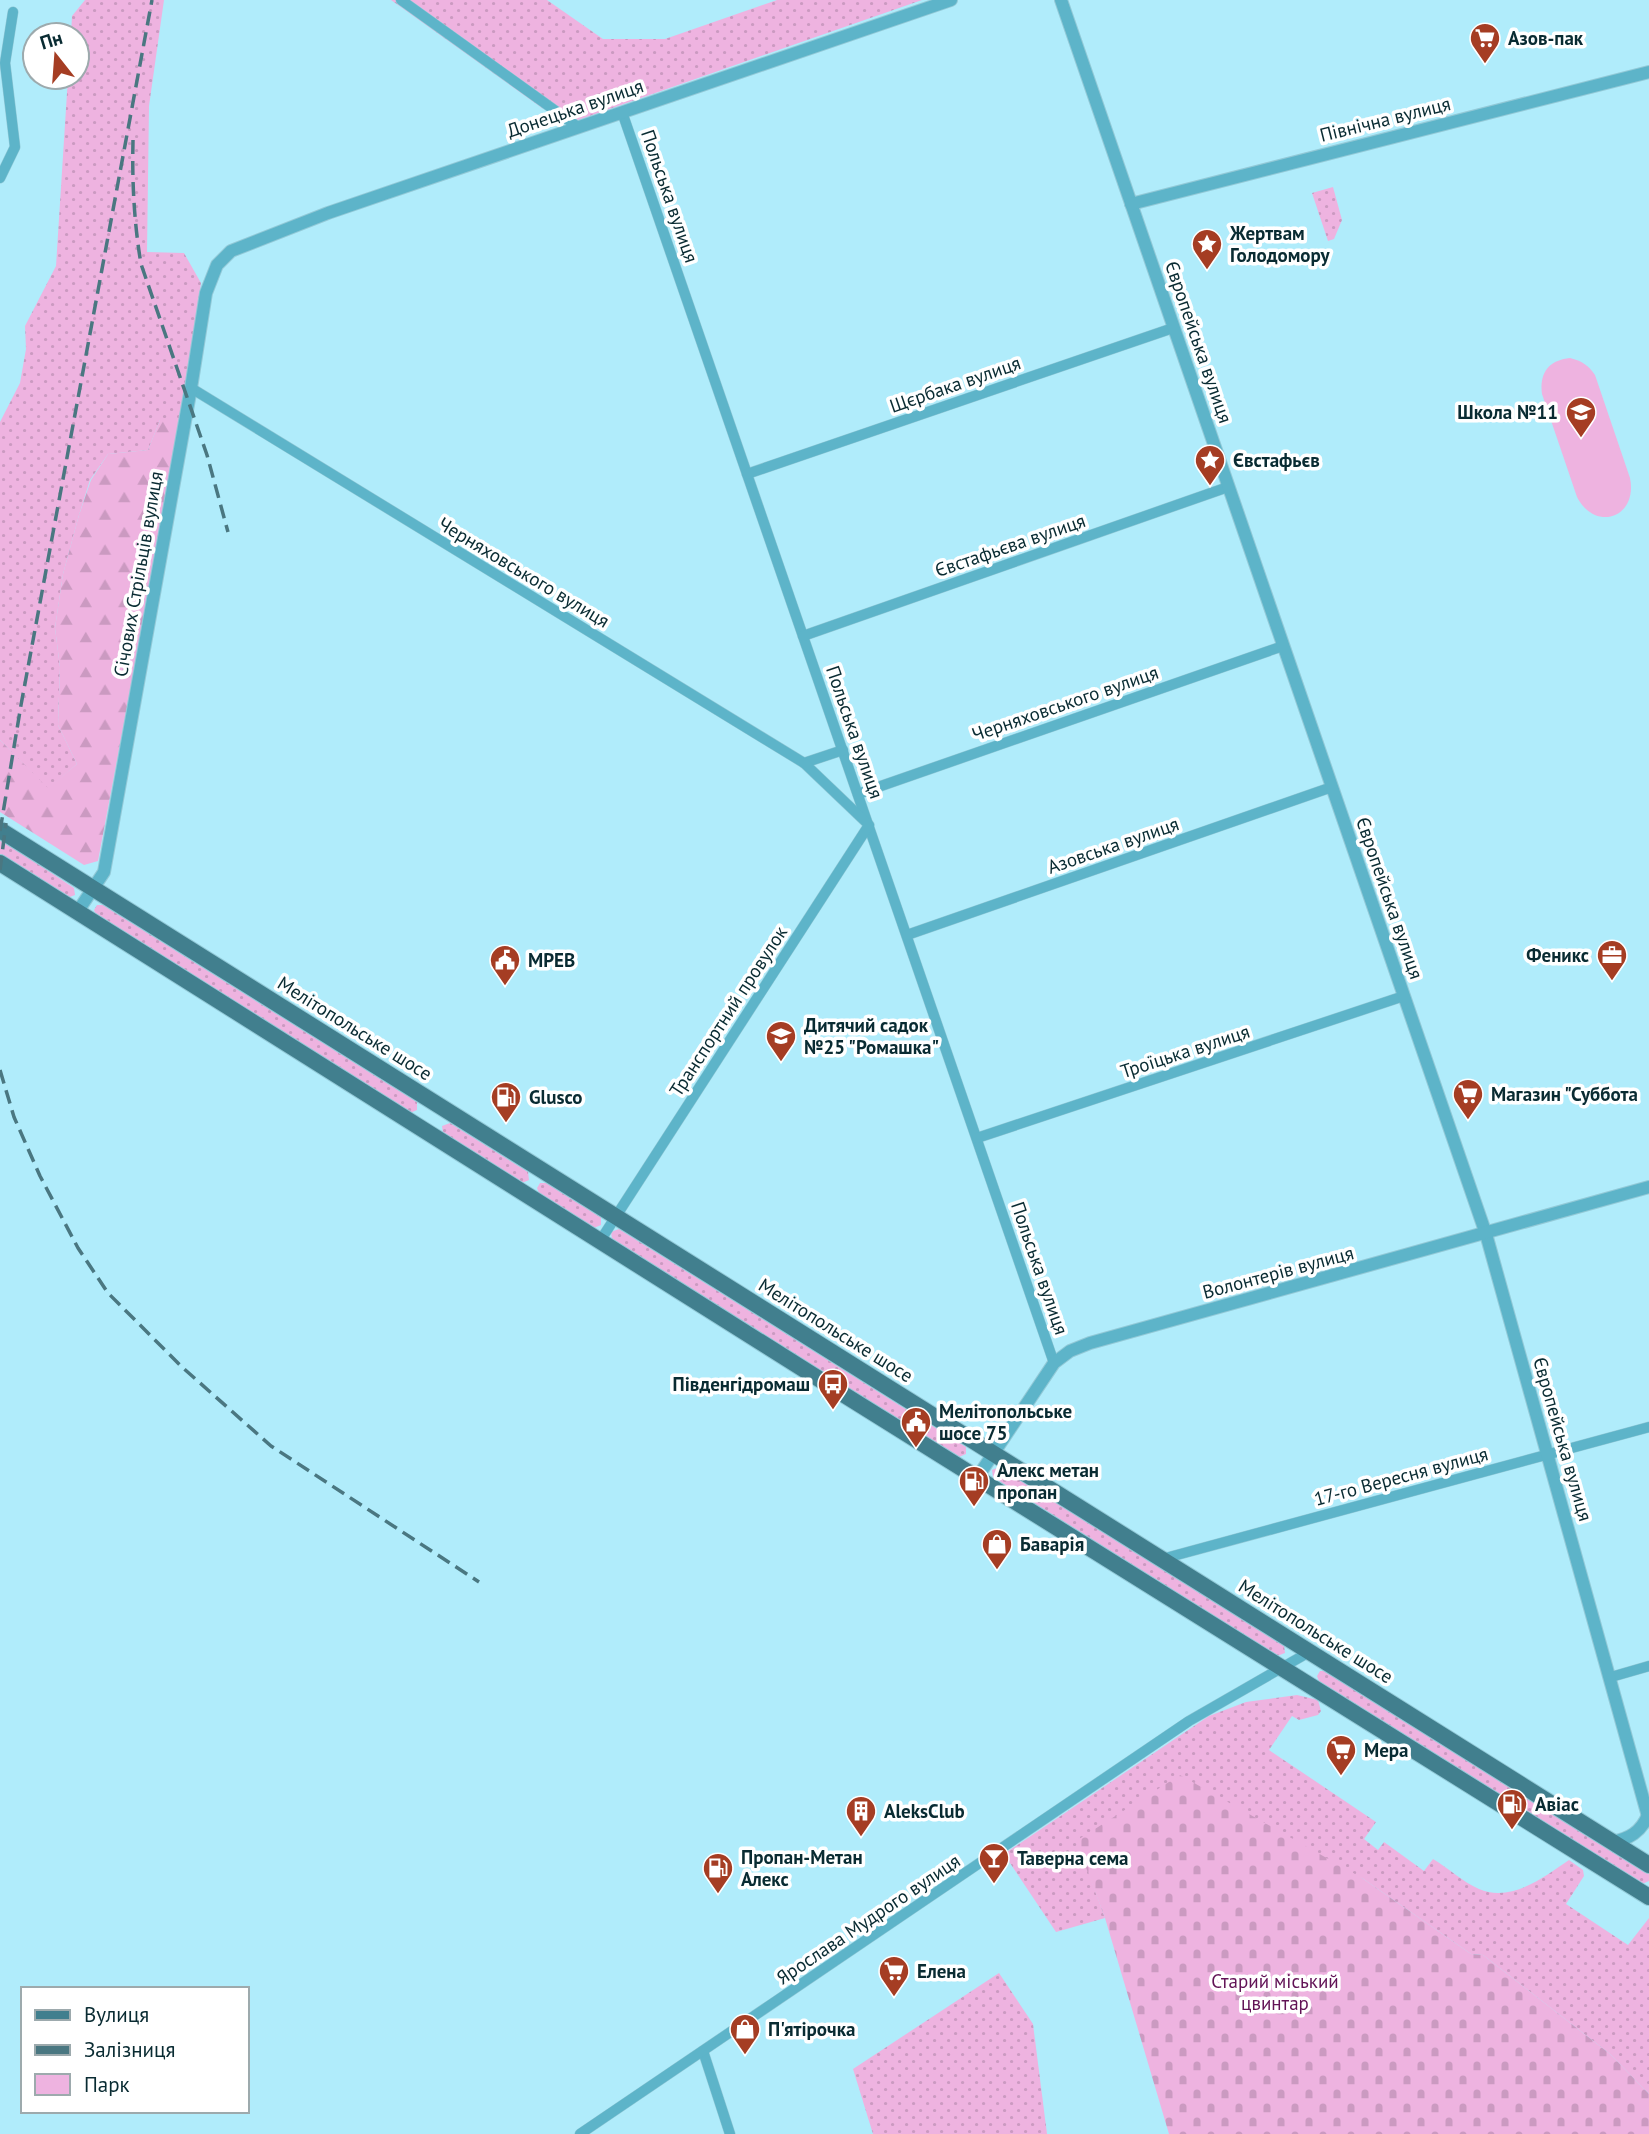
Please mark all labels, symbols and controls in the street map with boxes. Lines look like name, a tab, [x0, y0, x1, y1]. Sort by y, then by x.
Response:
north arrow	[21, 21, 91, 91]
supermarket icon: Азов-пак	[1468, 21, 1502, 65]
text: Пн	[37, 25, 65, 54]
place label: Азов-пак	[1508, 26, 1584, 50]
street label: Донецька вулиця	[504, 73, 646, 143]
street label: Північна вулиця	[1317, 91, 1453, 147]
street label: Польська вулиця	[636, 126, 704, 266]
place label: Жертвам Голодомору	[1229, 221, 1331, 267]
place icon: Жертвам Голодомору	[1190, 227, 1224, 271]
street label: Європейська вулиця	[1160, 258, 1238, 426]
street label: Щєрбака вулиця	[886, 350, 1024, 418]
school or university icon: Школа №11	[1564, 395, 1598, 439]
place label: Школа №11	[1457, 400, 1558, 424]
place icon: Євстафьєв	[1193, 443, 1227, 487]
place label: Євстафьєв	[1233, 448, 1320, 472]
street label: Січових Стрільців вулиця	[108, 469, 168, 679]
street label: Євстафьєва вулиця	[932, 508, 1088, 582]
street label: Черняховського вулиця	[434, 511, 614, 633]
street label: Черняховського вулиця	[969, 660, 1161, 746]
street label: Польська вулиця	[821, 662, 889, 802]
street label: Азовська вулиця	[1044, 811, 1182, 879]
street label: Європейська вулиця	[1351, 814, 1429, 982]
street label: Транспортний провулок	[664, 921, 792, 1101]
office icon: Феникс	[1595, 938, 1629, 982]
public building icon: МРЕВ	[488, 943, 522, 987]
place label: Феникс	[1526, 943, 1589, 967]
place label: МРЕВ	[528, 948, 575, 972]
street label: Мелітопольське шосе	[273, 971, 437, 1085]
place label: Дитячий садок №25 "Ромашка"	[804, 1013, 939, 1059]
school or university icon: Дитячий садок №25 "Ромашка"	[764, 1019, 798, 1063]
street label: Троїцька вулиця	[1117, 1019, 1253, 1083]
supermarket icon: Магазин "Суббота	[1451, 1077, 1485, 1121]
fuel station icon: Glusco	[489, 1080, 523, 1124]
place label: Магазин "Суббота	[1491, 1082, 1638, 1106]
place label: Glusco	[529, 1085, 583, 1109]
street label: Польська вулиця	[1006, 1198, 1074, 1338]
street label: Волонтерів вулиця	[1200, 1240, 1356, 1304]
street label: Мелітопольське шосе	[754, 1273, 918, 1387]
street label: Європейська вулиця	[1528, 1354, 1598, 1524]
bus stop icon: Південгідромаш	[816, 1367, 850, 1411]
place label: Південгідромаш	[673, 1372, 810, 1396]
place label: Мелітопольське шосе 75	[939, 1399, 1072, 1445]
public building icon: Мелітопольське шосе 75	[899, 1405, 933, 1449]
street label: 17-го Вересня вулиця	[1311, 1441, 1491, 1511]
place label: Алекс метан пропан	[997, 1458, 1099, 1504]
fuel station icon: Алекс метан пропан	[957, 1464, 991, 1508]
shop icon: Баварія	[980, 1527, 1014, 1571]
place label: Баварія	[1020, 1532, 1084, 1556]
street label: Мелітопольське шосе	[1234, 1574, 1398, 1688]
supermarket icon: Мера	[1324, 1733, 1358, 1777]
place label: Мера	[1364, 1738, 1409, 1762]
fuel station icon: Авіас	[1495, 1787, 1529, 1831]
place label: Авіас	[1535, 1792, 1579, 1816]
building icon: AleksClub	[844, 1794, 878, 1838]
place label: AleksClub	[884, 1799, 965, 1823]
bar icon: Таверна сема	[977, 1841, 1011, 1885]
place label: Пропан-Метан Алекс	[741, 1845, 863, 1891]
place label: Таверна сема	[1017, 1846, 1129, 1870]
street label: Ярослава Мудрого вулиця	[772, 1849, 964, 1989]
fuel station icon: Пропан-Метан Алекс	[701, 1851, 735, 1895]
supermarket icon: Елена	[877, 1954, 911, 1998]
place label: Елена	[917, 1959, 966, 1983]
park label: Старий міський цвинтар	[1211, 1969, 1339, 2015]
legend	[21, 1987, 248, 2113]
text: Вулиця	[84, 2001, 149, 2028]
shop icon: П'ятірочка	[728, 2012, 762, 2056]
place label: П'ятірочка	[768, 2017, 855, 2041]
text: Залізниця	[84, 2036, 176, 2063]
text: Парк	[84, 2071, 130, 2098]

